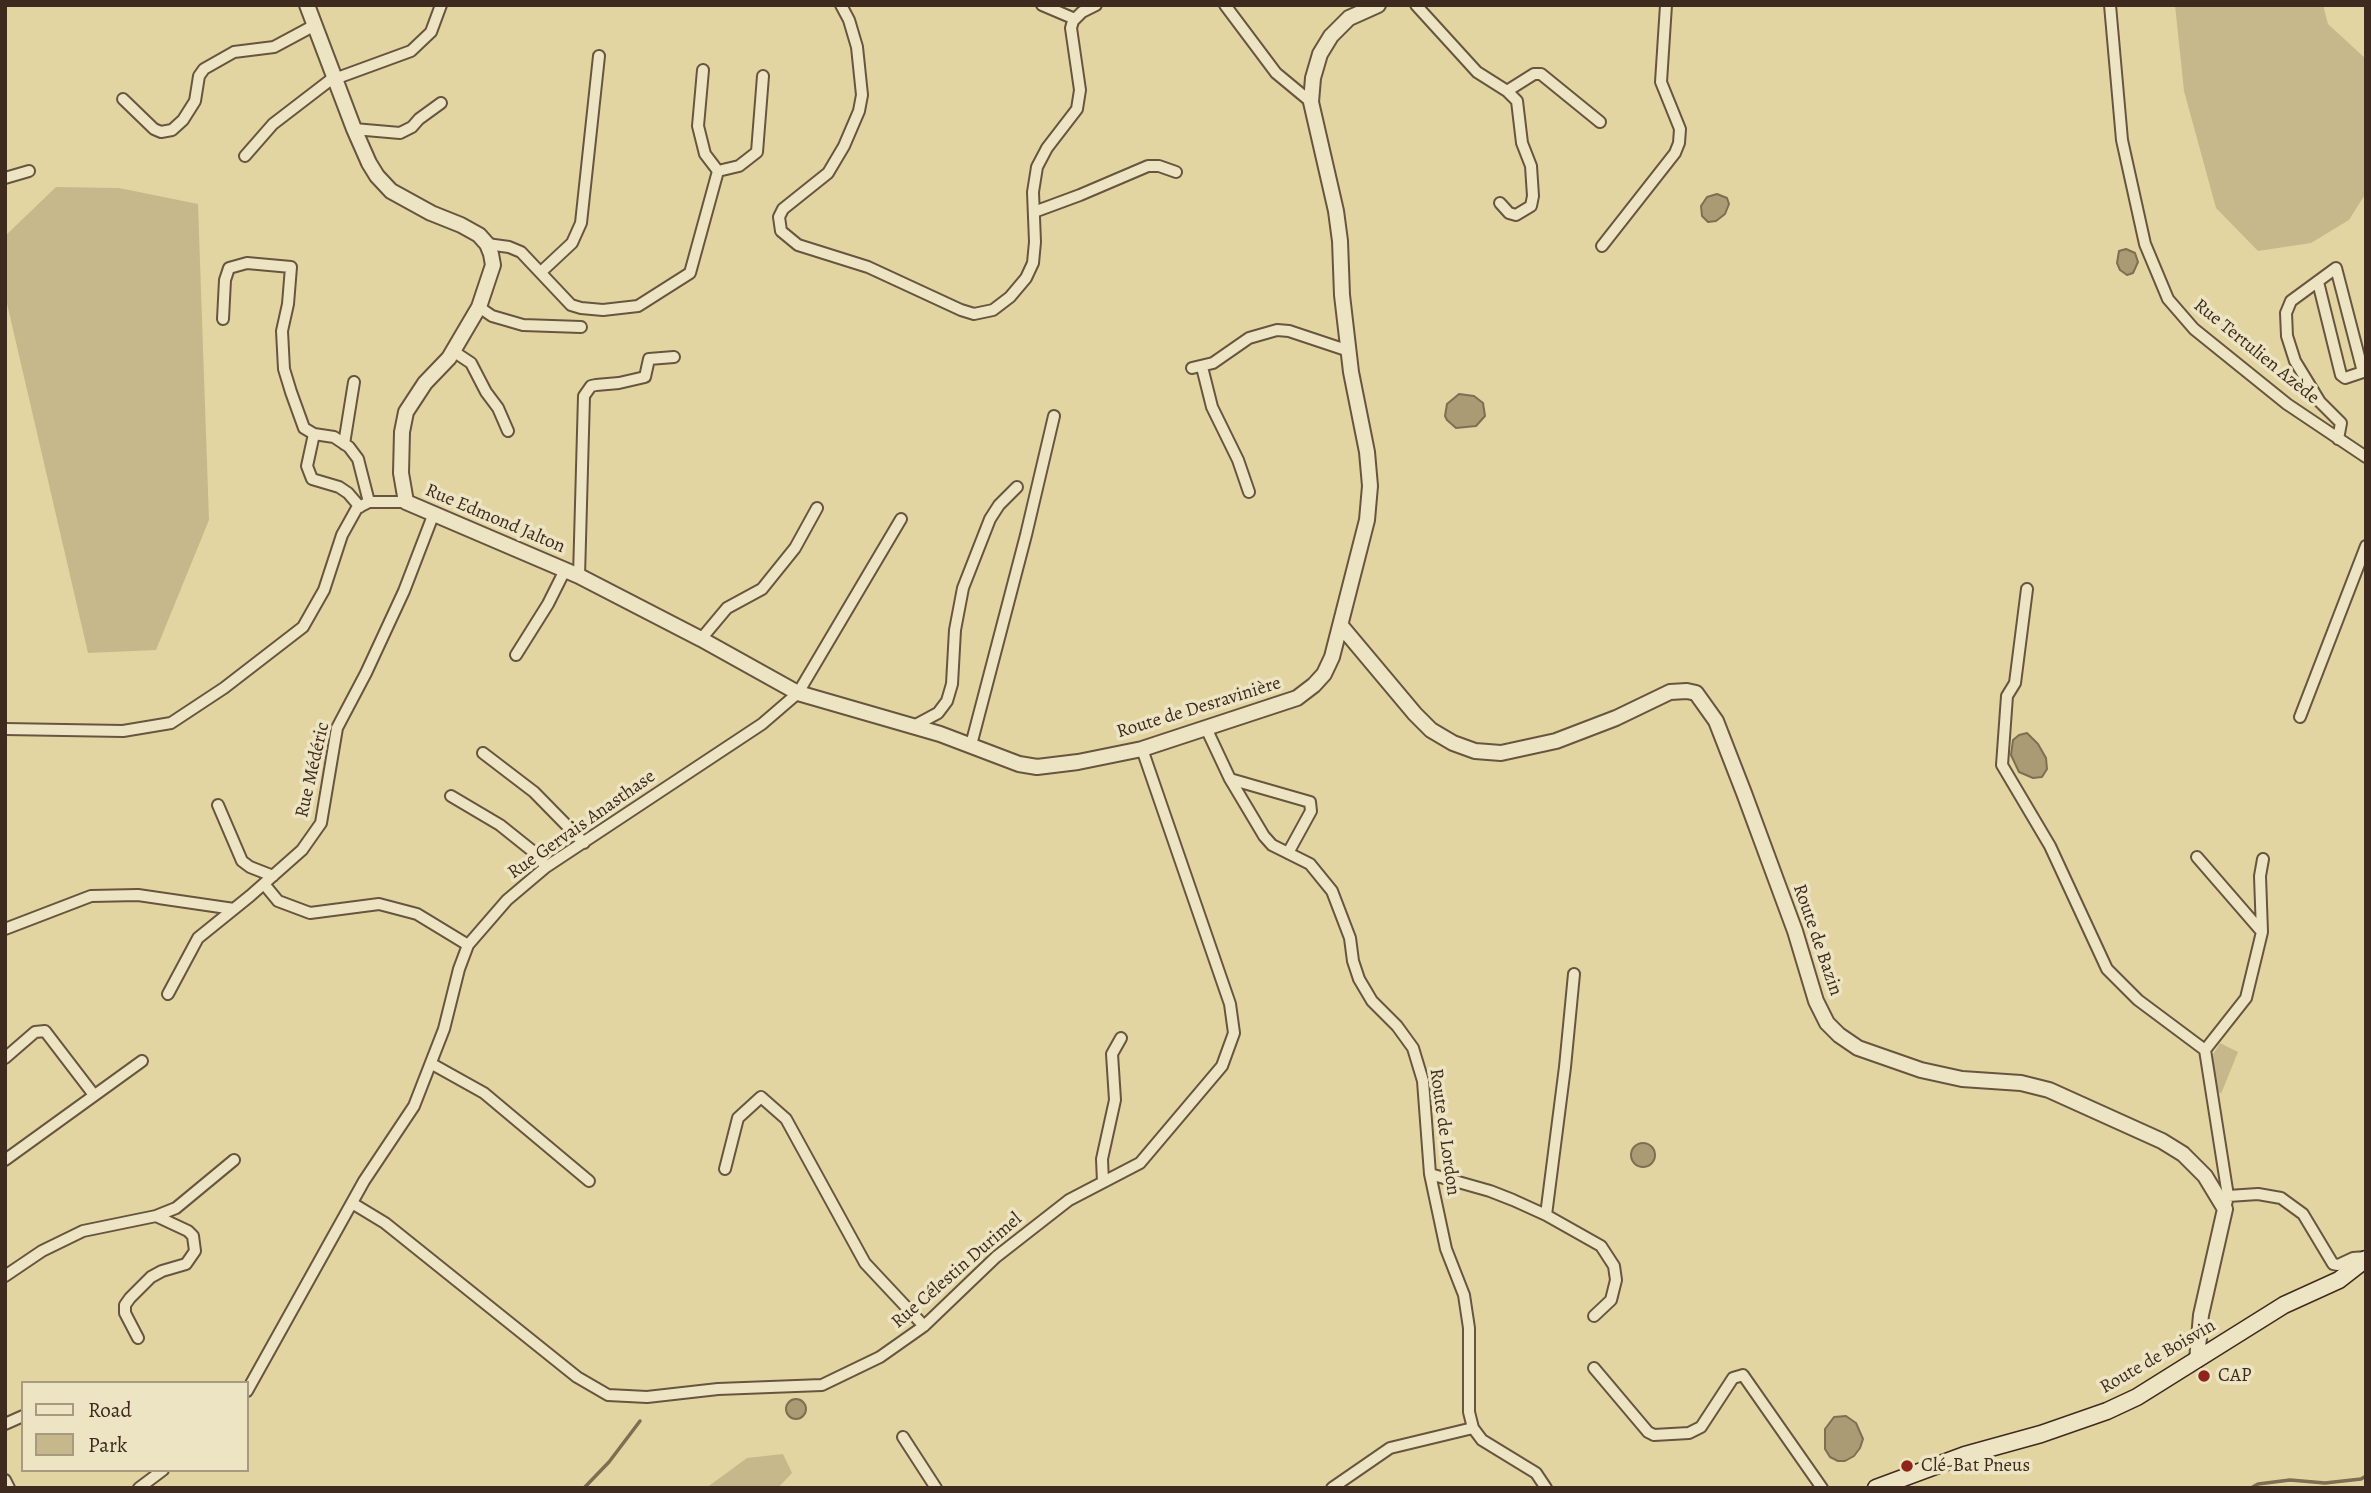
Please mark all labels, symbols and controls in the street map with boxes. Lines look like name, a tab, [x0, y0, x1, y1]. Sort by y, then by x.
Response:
street label: Rue Tertulien Azède	[2189, 294, 2323, 410]
street label: Rue Edmond Jalton	[422, 479, 568, 559]
street label: Route de Desravinière	[1114, 672, 1284, 744]
street label: Rue Médéric	[291, 720, 335, 820]
street label: Rue Gervais Anasthase	[504, 766, 660, 884]
street label: Route de Bazin	[1787, 881, 1847, 999]
street label: Route de Lordon	[1424, 1067, 1464, 1197]
street label: Rue Célestin Durimel	[887, 1208, 1027, 1334]
street label: Route de Boisvin	[2096, 1315, 2220, 1399]
place label: CAP	[2218, 1365, 2251, 1387]
marker: CAP	[2196, 1368, 2212, 1384]
legend	[21, 1381, 248, 1472]
text: Road	[88, 1396, 132, 1424]
text: Park	[88, 1431, 127, 1459]
place label: Clé-Bat Pneus	[1921, 1455, 2030, 1477]
marker: Clé-Bat Pneus	[1899, 1458, 1915, 1474]

